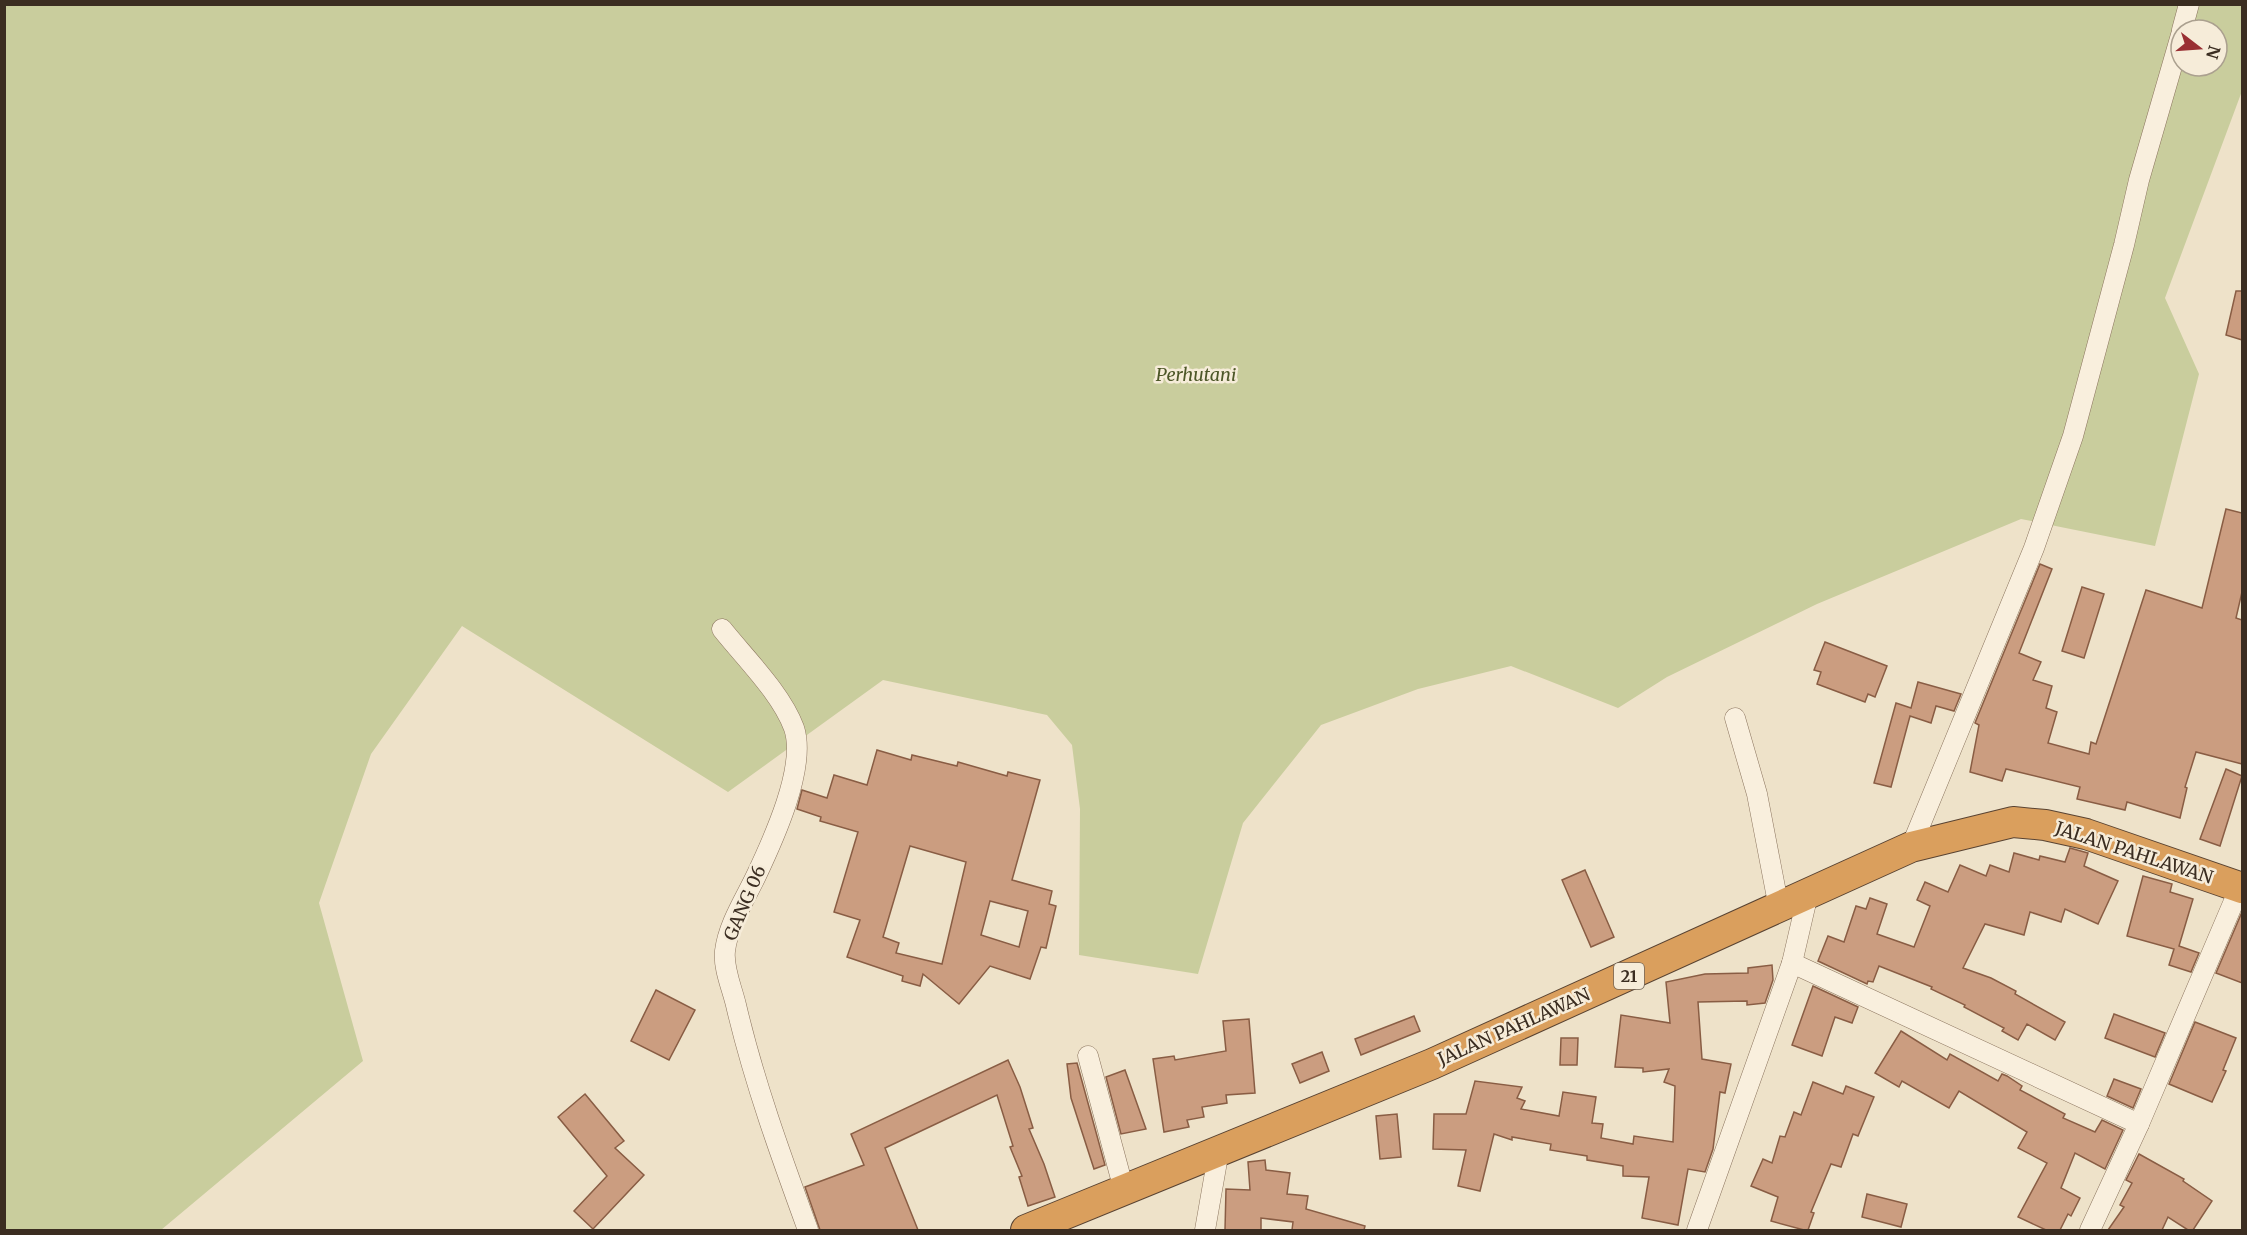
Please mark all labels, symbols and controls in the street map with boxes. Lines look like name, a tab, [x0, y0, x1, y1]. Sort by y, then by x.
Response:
north arrow	[2169, 18, 2229, 78]
text: N	[2202, 43, 2225, 62]
park label: Perhutani	[1156, 363, 1236, 386]
street label: JALAN PAHLAWAN	[2051, 816, 2216, 889]
street label: GANG 06	[718, 862, 771, 944]
road number: 21	[1614, 963, 1644, 989]
street label: JALAN PAHLAWAN	[1433, 983, 1594, 1071]

